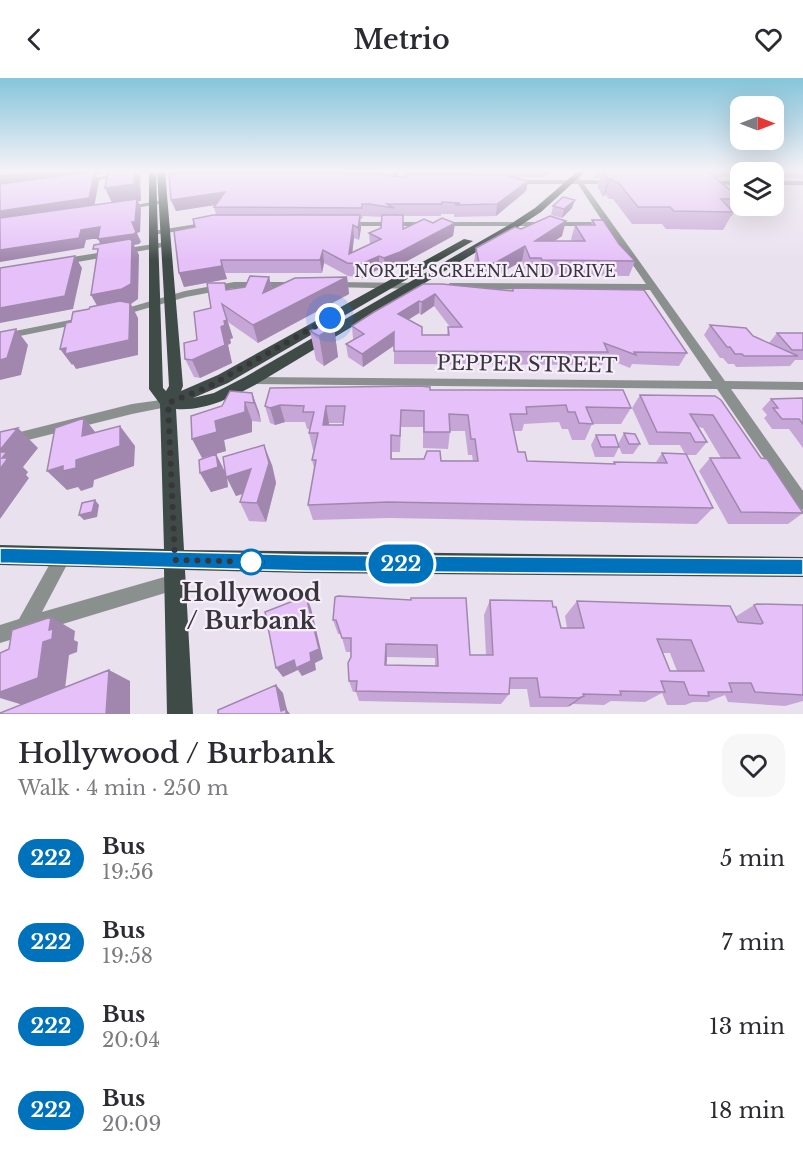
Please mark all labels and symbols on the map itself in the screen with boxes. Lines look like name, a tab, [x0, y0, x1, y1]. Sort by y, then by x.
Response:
north arrow	[730, 96, 784, 150]
street label: NORTH SCREENLAND DRIVE	[354, 261, 616, 281]
your location	[315, 303, 345, 333]
street label: PEPPER STREET	[436, 350, 618, 378]
line badge: 222	[366, 544, 436, 584]
marker: Hollywood / Burbank	[238, 549, 264, 575]
place label: Hollywood / Burbank	[181, 578, 321, 635]

